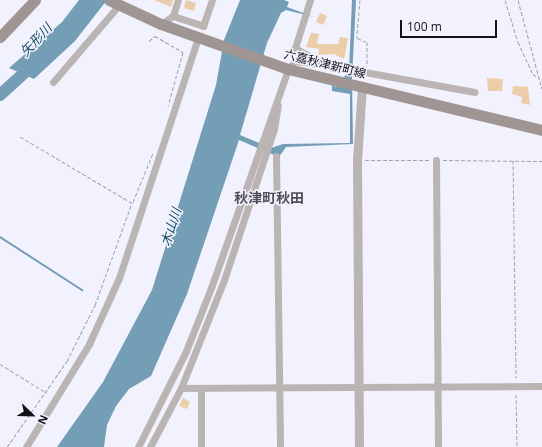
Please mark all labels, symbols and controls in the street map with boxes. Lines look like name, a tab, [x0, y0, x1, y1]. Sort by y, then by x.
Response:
scale bar	[402, 12, 499, 38]
text: 100 m	[407, 18, 442, 35]
water label: 矢形川	[17, 20, 55, 60]
street label: 六嘉秋津新町線	[283, 47, 367, 81]
district label: 秋津町秋田	[234, 190, 304, 206]
water label: 木山川	[158, 206, 184, 248]
north arrow	[12, 395, 52, 435]
text: N	[35, 413, 52, 427]

